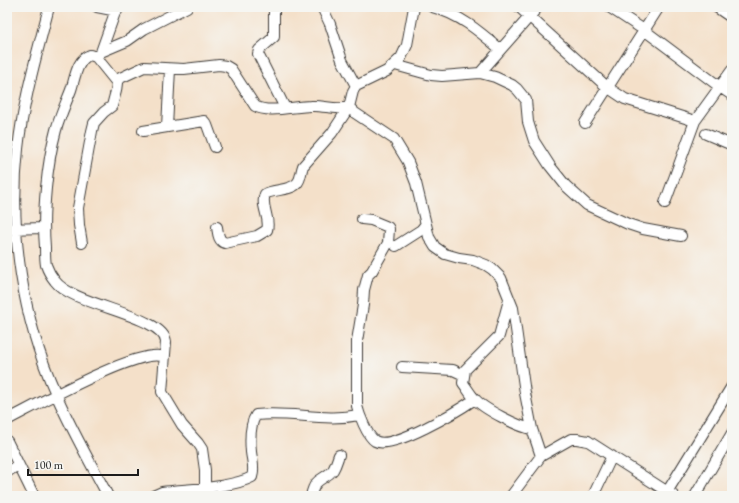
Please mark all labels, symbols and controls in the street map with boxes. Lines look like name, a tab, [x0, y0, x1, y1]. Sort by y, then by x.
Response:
scale bar	[28, 451, 138, 477]
text: 100 m	[34, 457, 64, 473]

